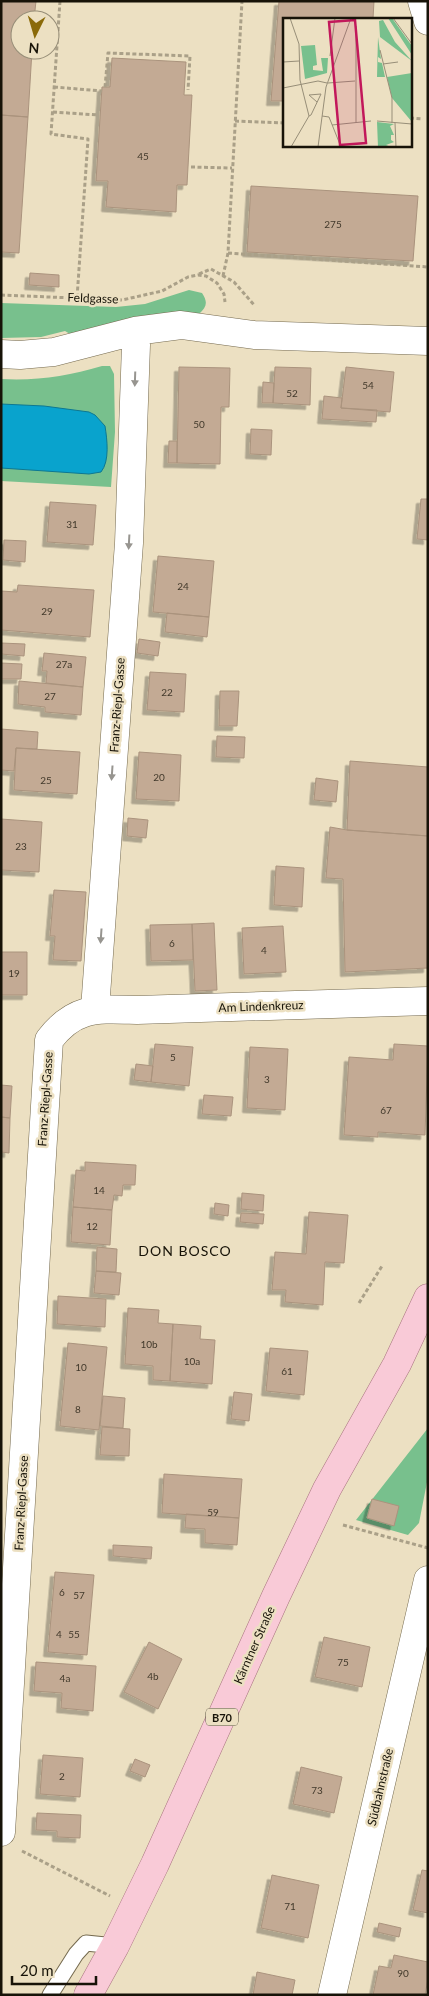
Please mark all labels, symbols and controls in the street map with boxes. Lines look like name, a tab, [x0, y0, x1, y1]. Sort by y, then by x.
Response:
north arrow	[10, 10, 60, 60]
inset map	[283, 18, 412, 146]
text: N	[28, 40, 40, 57]
house number: 45	[137, 150, 149, 162]
house number: 275	[324, 218, 342, 230]
street label: Feldgasse	[67, 290, 119, 306]
one-way arrow	[131, 371, 139, 387]
house number: 54	[362, 379, 374, 391]
house number: 52	[286, 387, 298, 399]
house number: 50	[193, 418, 205, 430]
house number: 31	[66, 518, 78, 530]
one-way arrow	[125, 534, 133, 550]
house number: 24	[177, 580, 189, 592]
house number: 29	[41, 605, 53, 617]
street label: Franz-Riepl-Gasse	[106, 657, 128, 753]
house number: 27a	[56, 658, 72, 670]
house number: 22	[161, 686, 173, 698]
house number: 27	[44, 690, 56, 702]
one-way arrow	[108, 766, 116, 782]
house number: 20	[153, 771, 165, 783]
house number: 25	[40, 774, 52, 786]
house number: 23	[15, 840, 27, 852]
one-way arrow	[96, 928, 104, 944]
house number: 6	[169, 937, 175, 949]
house number: 4	[261, 944, 267, 956]
house number: 19	[8, 967, 20, 979]
street label: Am Lindenkreuz	[218, 997, 304, 1015]
street label: Franz-Riepl-Gasse	[34, 1051, 56, 1147]
house number: 5	[170, 1051, 176, 1063]
house number: 3	[264, 1073, 270, 1085]
house number: 67	[380, 1104, 392, 1116]
house number: 14	[93, 1184, 105, 1196]
house number: 12	[86, 1220, 98, 1232]
district label: DON BOSCO	[138, 1242, 232, 1259]
house number: 10b	[140, 1338, 158, 1350]
house number: 10a	[184, 1355, 200, 1367]
house number: 10	[75, 1361, 87, 1373]
house number: 61	[281, 1365, 293, 1377]
house number: 8	[75, 1403, 81, 1415]
street label: Franz-Riepl-Gasse	[11, 1455, 31, 1551]
house number: 59	[207, 1506, 219, 1518]
house number: 6	[59, 1586, 65, 1598]
house number: 57	[73, 1589, 85, 1601]
street label: Kärntner Straße	[230, 1604, 278, 1686]
house number: 4	[56, 1628, 62, 1640]
house number: 55	[68, 1628, 80, 1640]
house number: 75	[337, 1656, 349, 1668]
house number: 4b	[147, 1670, 159, 1682]
house number: 4a	[60, 1672, 70, 1684]
road number: B70	[206, 1708, 238, 1725]
street label: Südbahnstraße	[364, 1747, 396, 1827]
house number: 2	[59, 1770, 65, 1782]
house number: 73	[311, 1784, 323, 1796]
house number: 71	[284, 1900, 296, 1912]
scale bar	[12, 1954, 96, 1986]
text: 20 m	[20, 1961, 54, 1979]
house number: 90	[397, 1967, 409, 1979]

